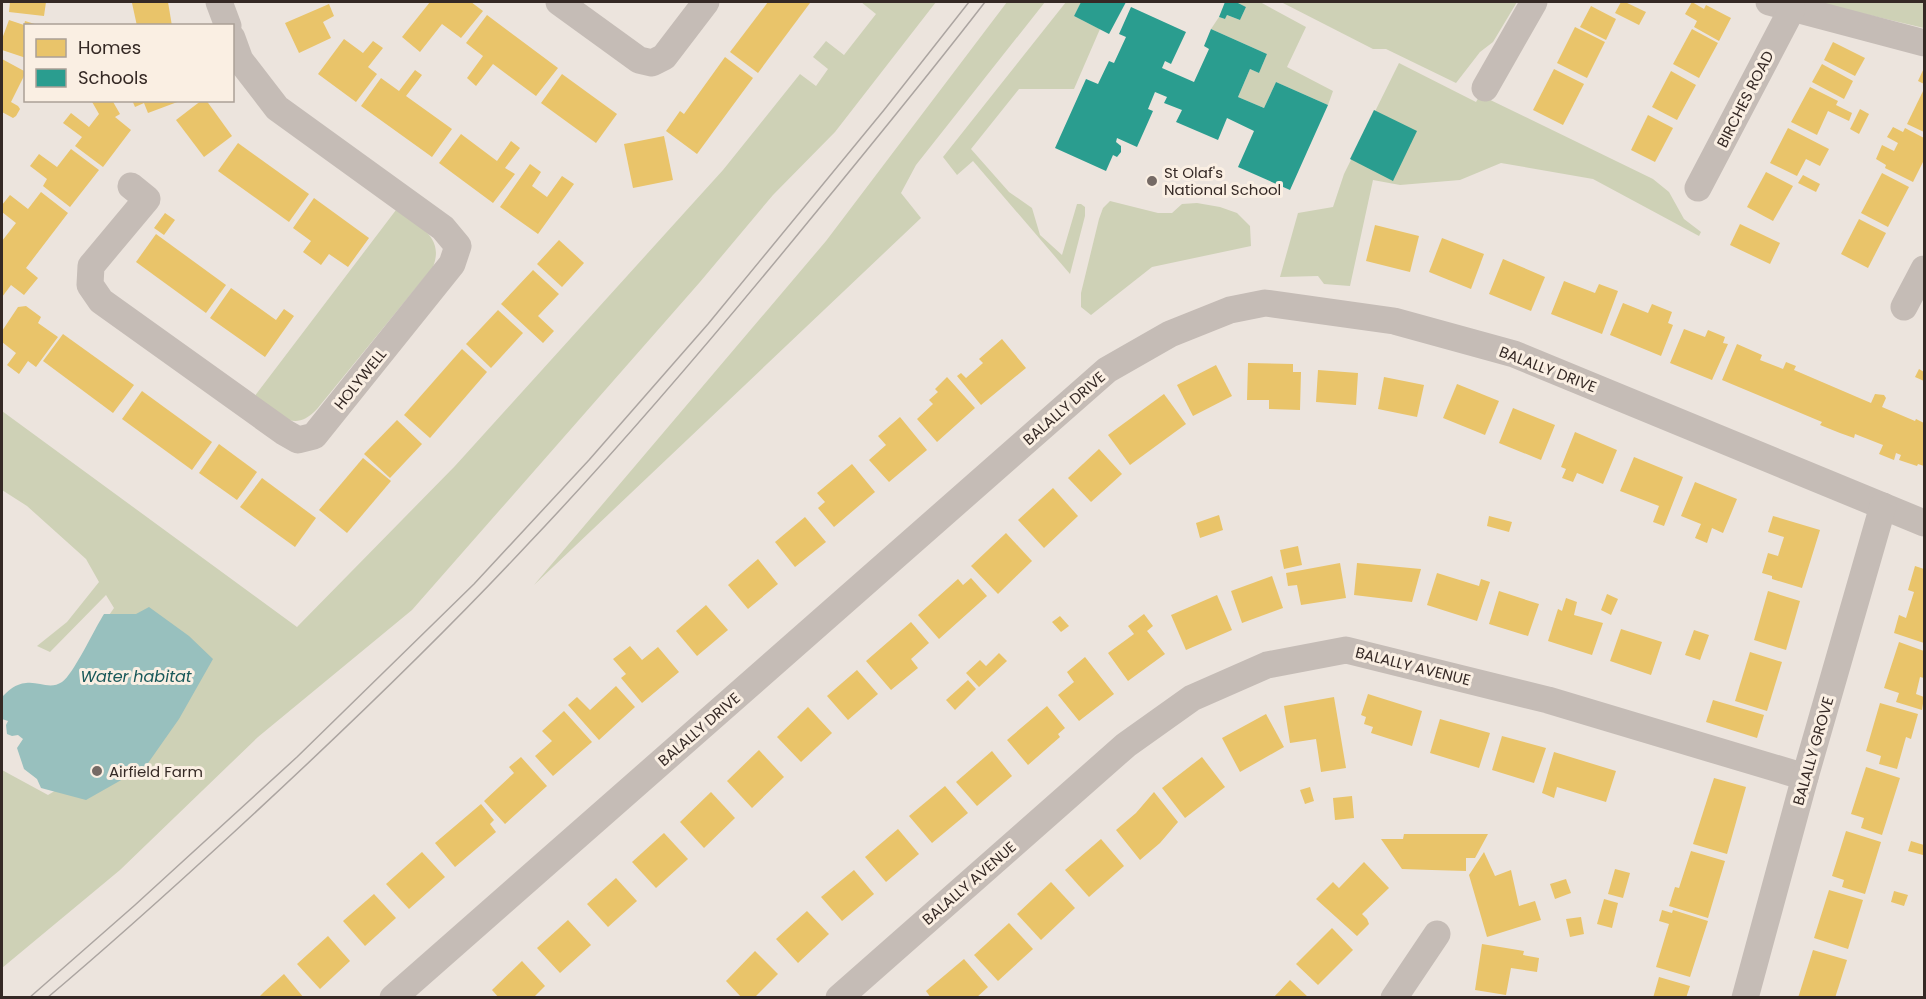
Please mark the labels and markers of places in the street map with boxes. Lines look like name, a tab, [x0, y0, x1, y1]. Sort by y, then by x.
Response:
place label: St Olaf's National School	[1164, 162, 1281, 200]
marker: St Olaf's National School	[1145, 174, 1159, 188]
place label: Airfield Farm	[109, 761, 203, 782]
marker: Airfield Farm	[90, 764, 104, 778]

